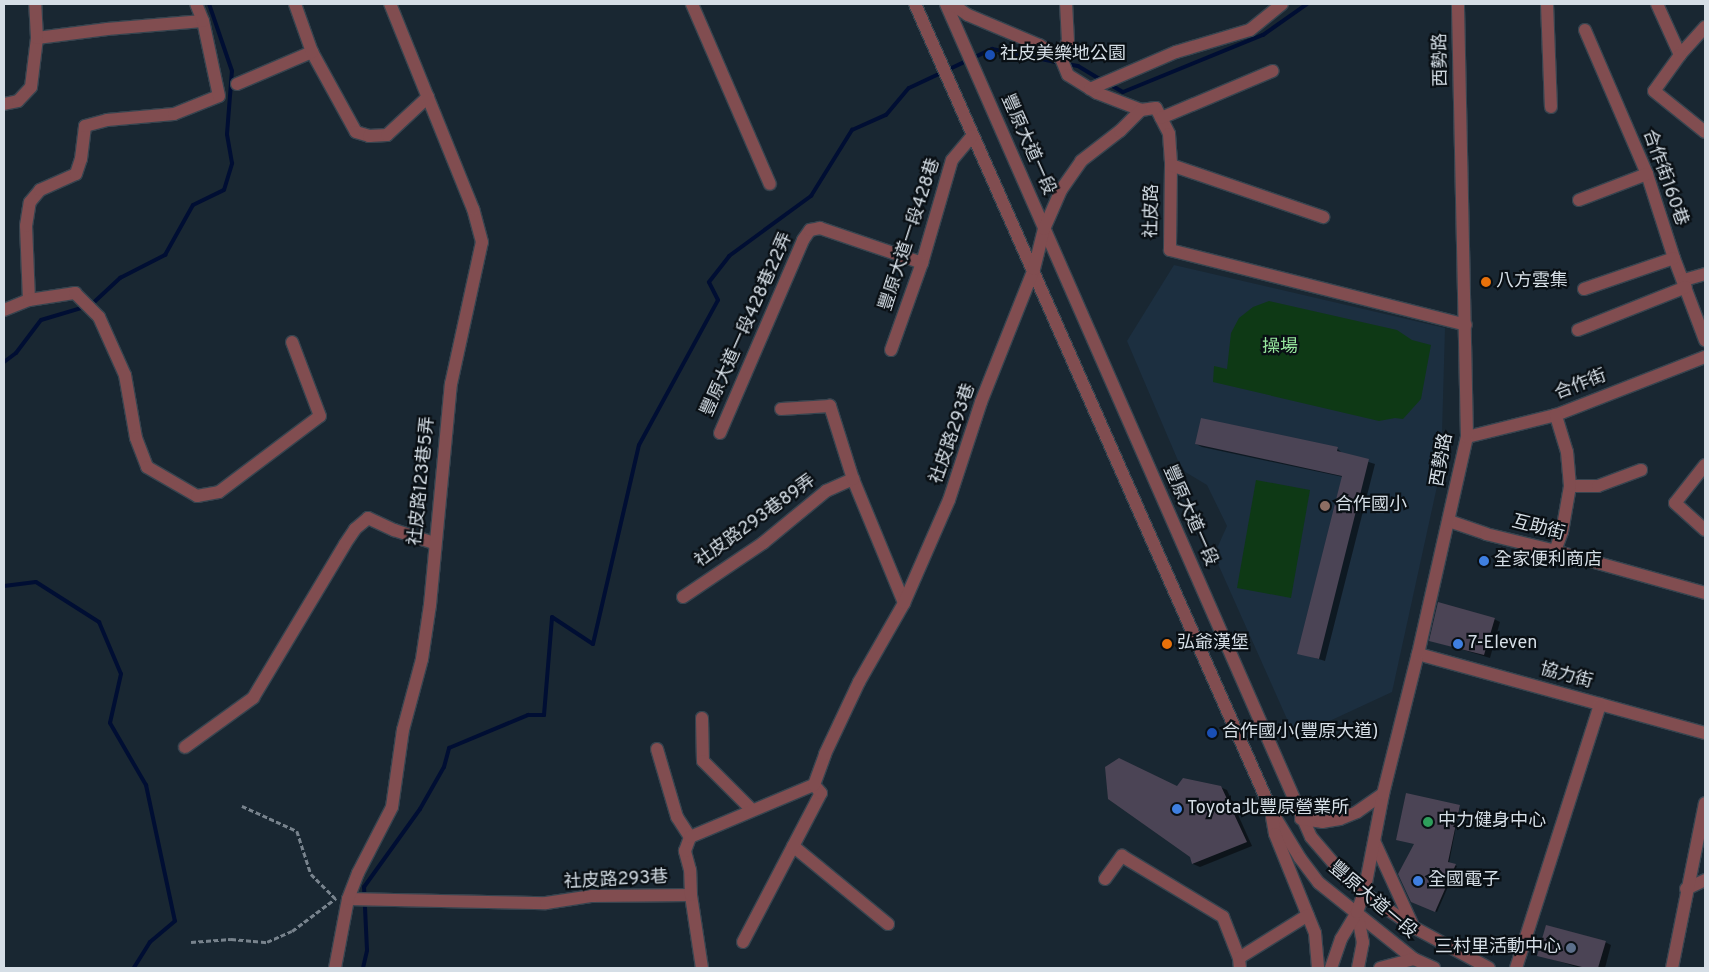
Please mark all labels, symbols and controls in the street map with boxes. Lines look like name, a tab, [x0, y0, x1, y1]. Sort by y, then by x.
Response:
street label: 西勢路	[1431, 33, 1453, 87]
place label: 社皮美樂地公園	[1000, 44, 1126, 66]
marker: 社皮美樂地公園	[984, 49, 996, 61]
street label: 豐原大道一段	[995, 91, 1059, 199]
street label: 合作街160巷	[1637, 127, 1691, 229]
street label: 豐原大道一段428巷	[876, 156, 946, 314]
street label: 社皮路	[1142, 184, 1164, 238]
street label: 豐原大道一段428巷22弄	[698, 230, 798, 420]
place label: 八方雲集	[1496, 271, 1568, 293]
marker: 八方雲集	[1480, 276, 1492, 288]
park label: 操場	[1262, 337, 1298, 359]
street label: 合作街	[1552, 366, 1610, 406]
street label: 社皮路293巷	[927, 381, 981, 487]
street label: 社皮路123巷5弄	[405, 415, 441, 547]
street label: 西勢路	[1428, 432, 1458, 488]
street label: 豐原大道一段	[1157, 462, 1221, 570]
street label: 社皮路293巷89弄	[691, 471, 821, 573]
place label: 合作國小	[1335, 495, 1407, 517]
marker: 合作國小	[1319, 500, 1331, 512]
street label: 互助街	[1509, 512, 1567, 546]
place label: 全家便利商店	[1494, 550, 1602, 572]
marker: 全家便利商店	[1478, 555, 1490, 567]
place label: 弘爺漢堡	[1177, 633, 1249, 655]
place label: 7-Eleven	[1468, 633, 1537, 655]
marker: 弘爺漢堡	[1161, 638, 1173, 650]
marker: 7-Eleven	[1452, 638, 1464, 650]
street label: 協力街	[1537, 660, 1595, 694]
place label: 合作國小(豐原大道)	[1222, 722, 1378, 744]
marker: 合作國小(豐原大道)	[1206, 727, 1218, 739]
place label: Toyota北豐原營業所	[1187, 798, 1349, 820]
marker: Toyota北豐原營業所	[1171, 803, 1183, 815]
place label: 中力健身中心	[1438, 811, 1546, 833]
marker: 中力健身中心	[1422, 816, 1434, 828]
street label: 豐原大道一段	[1324, 858, 1420, 944]
street label: 社皮路293巷	[563, 867, 669, 895]
place label: 全國電子	[1428, 870, 1500, 892]
marker: 全國電子	[1412, 875, 1424, 887]
place label: 三村里活動中心	[1435, 937, 1561, 959]
marker: 三村里活動中心	[1565, 942, 1577, 954]

